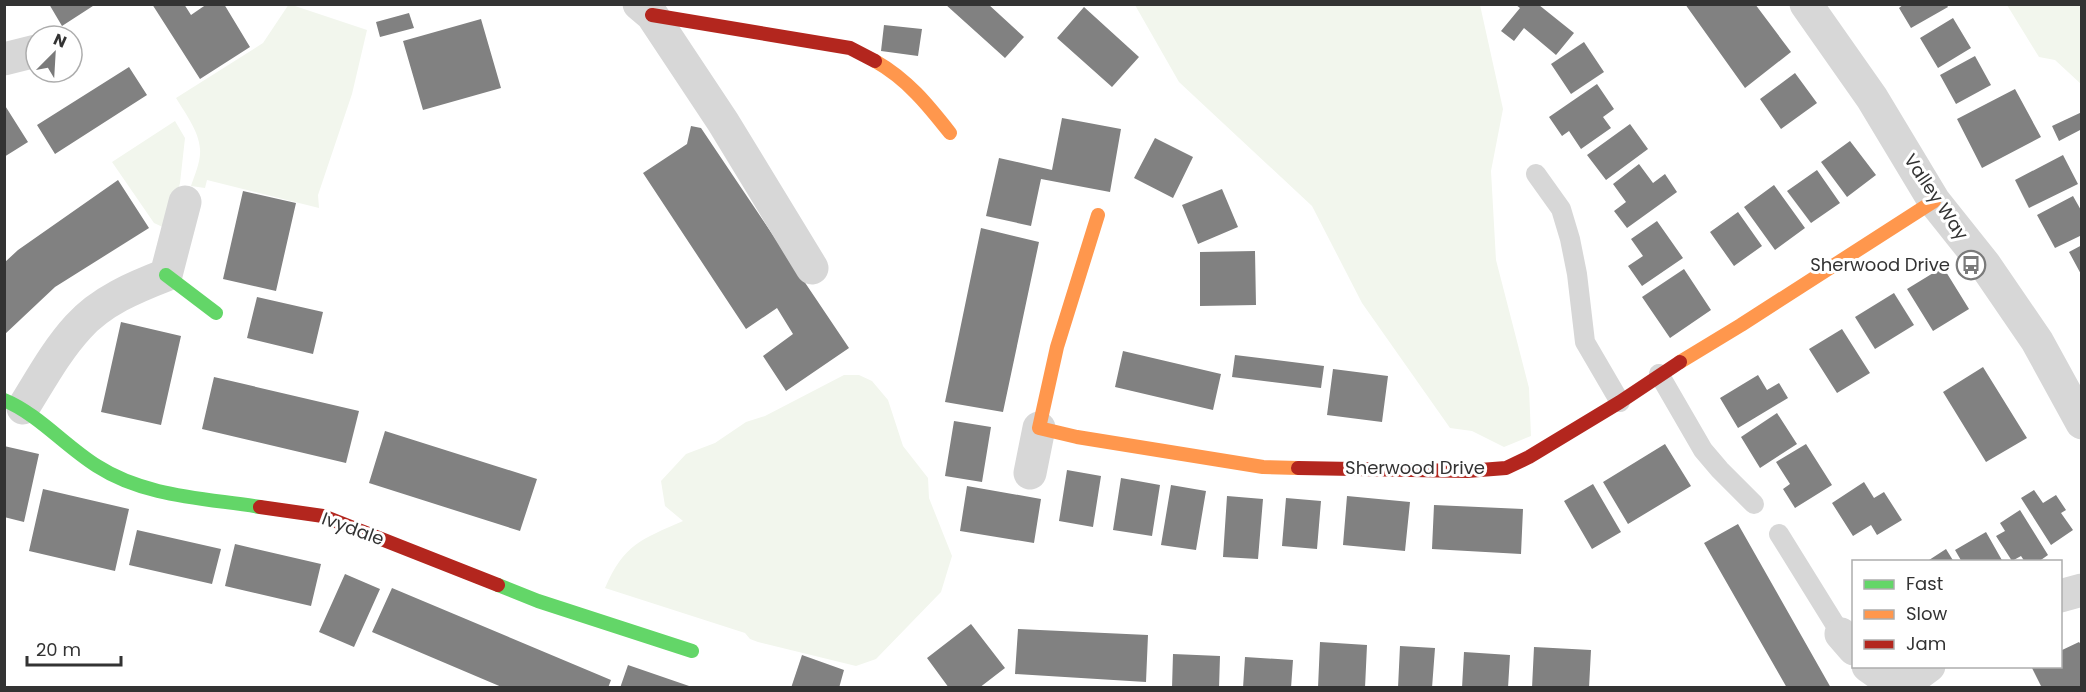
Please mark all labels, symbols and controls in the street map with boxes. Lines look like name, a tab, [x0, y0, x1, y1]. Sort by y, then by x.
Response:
north arrow	[24, 24, 84, 84]
text: N	[50, 28, 70, 54]
street label: Valley Way	[1898, 149, 1975, 245]
bus stop icon: Sherwood Drive	[1955, 249, 1987, 281]
place label: Sherwood Drive	[1810, 252, 1950, 277]
street label: Sherwood Drive	[1345, 455, 1485, 480]
street label: Ivydale	[319, 506, 388, 551]
legend	[1852, 560, 2062, 668]
text: Fast	[1906, 571, 1943, 596]
text: Slow	[1906, 601, 1948, 626]
scale bar	[27, 629, 122, 667]
text: Jam	[1906, 631, 1946, 656]
text: 20 m	[36, 637, 81, 662]

